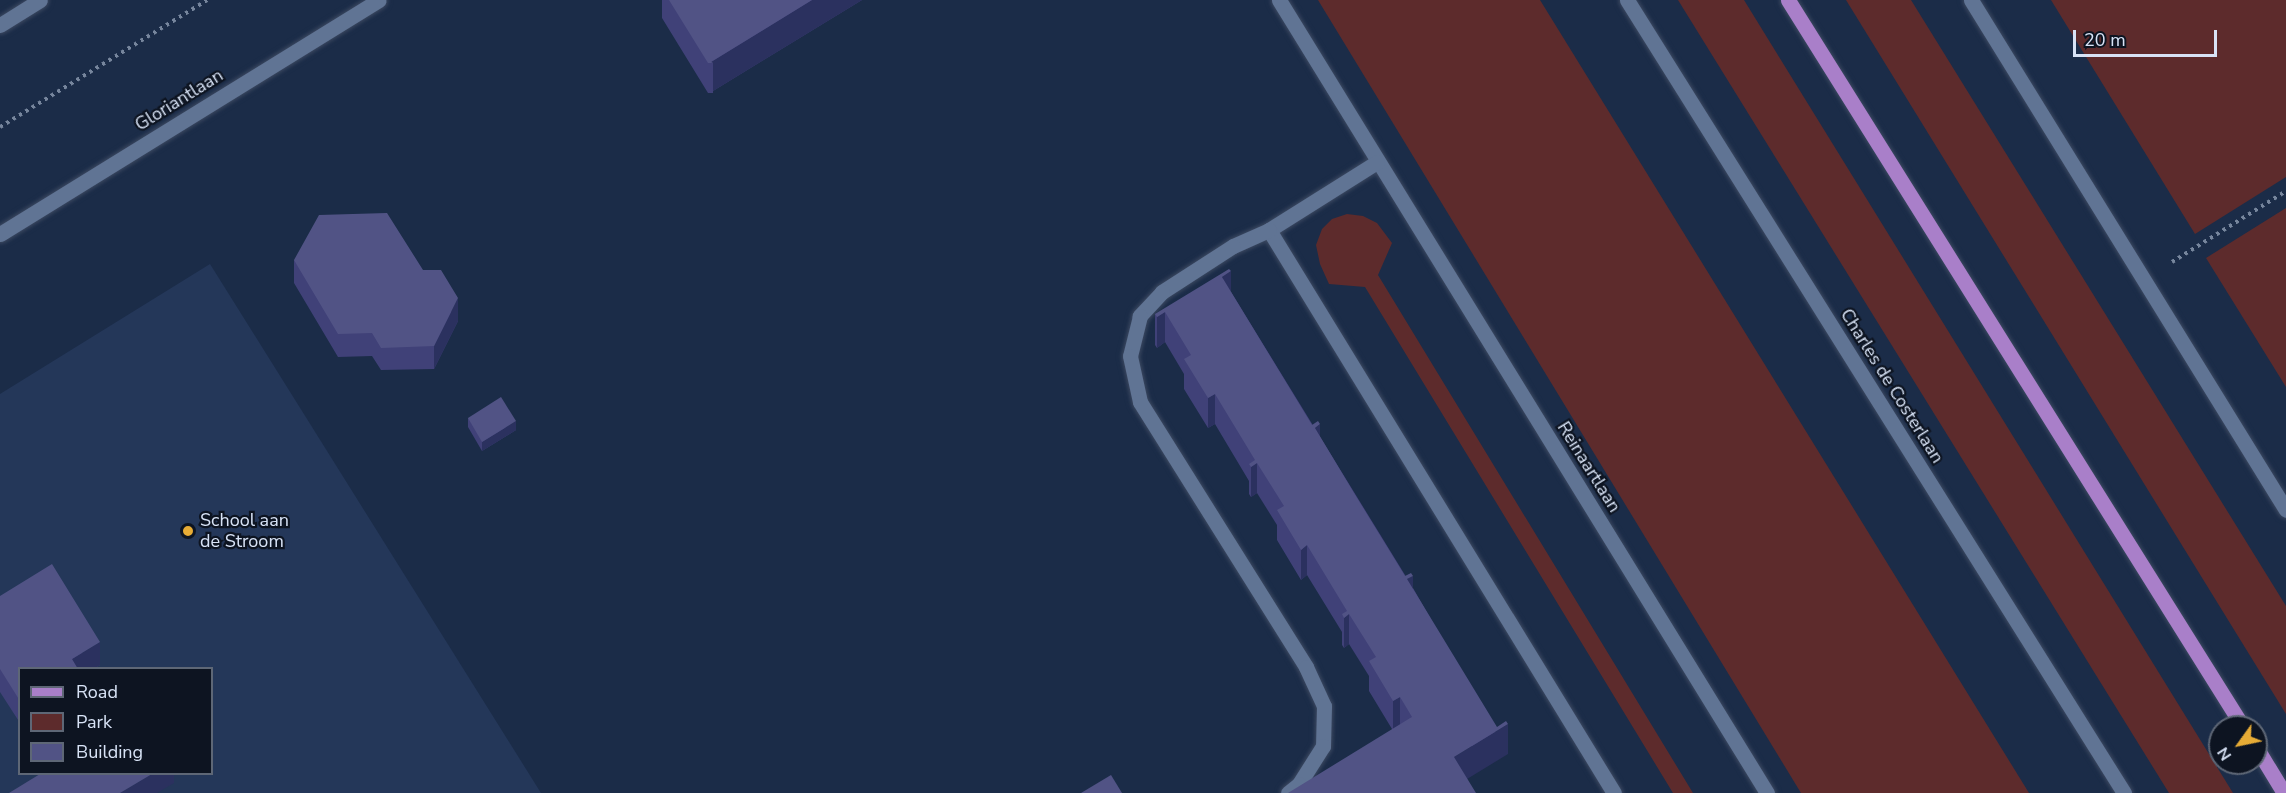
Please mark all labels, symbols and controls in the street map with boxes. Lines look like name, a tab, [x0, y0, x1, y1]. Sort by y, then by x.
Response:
scale bar	[2076, 18, 2220, 56]
text: 20 m	[2084, 28, 2126, 52]
street label: Gloriantlaan	[131, 64, 227, 136]
street label: Charles de Costerlaan	[1836, 305, 1948, 467]
street label: Reinaartlaan	[1553, 418, 1625, 516]
place label: School aan de Stroom	[200, 510, 289, 552]
marker: School aan de Stroom	[181, 524, 195, 538]
legend	[18, 667, 213, 775]
text: Road	[76, 680, 118, 704]
text: Park	[76, 710, 112, 734]
north arrow	[2208, 715, 2268, 775]
text: Building	[76, 740, 143, 764]
text: N	[2212, 743, 2237, 765]

